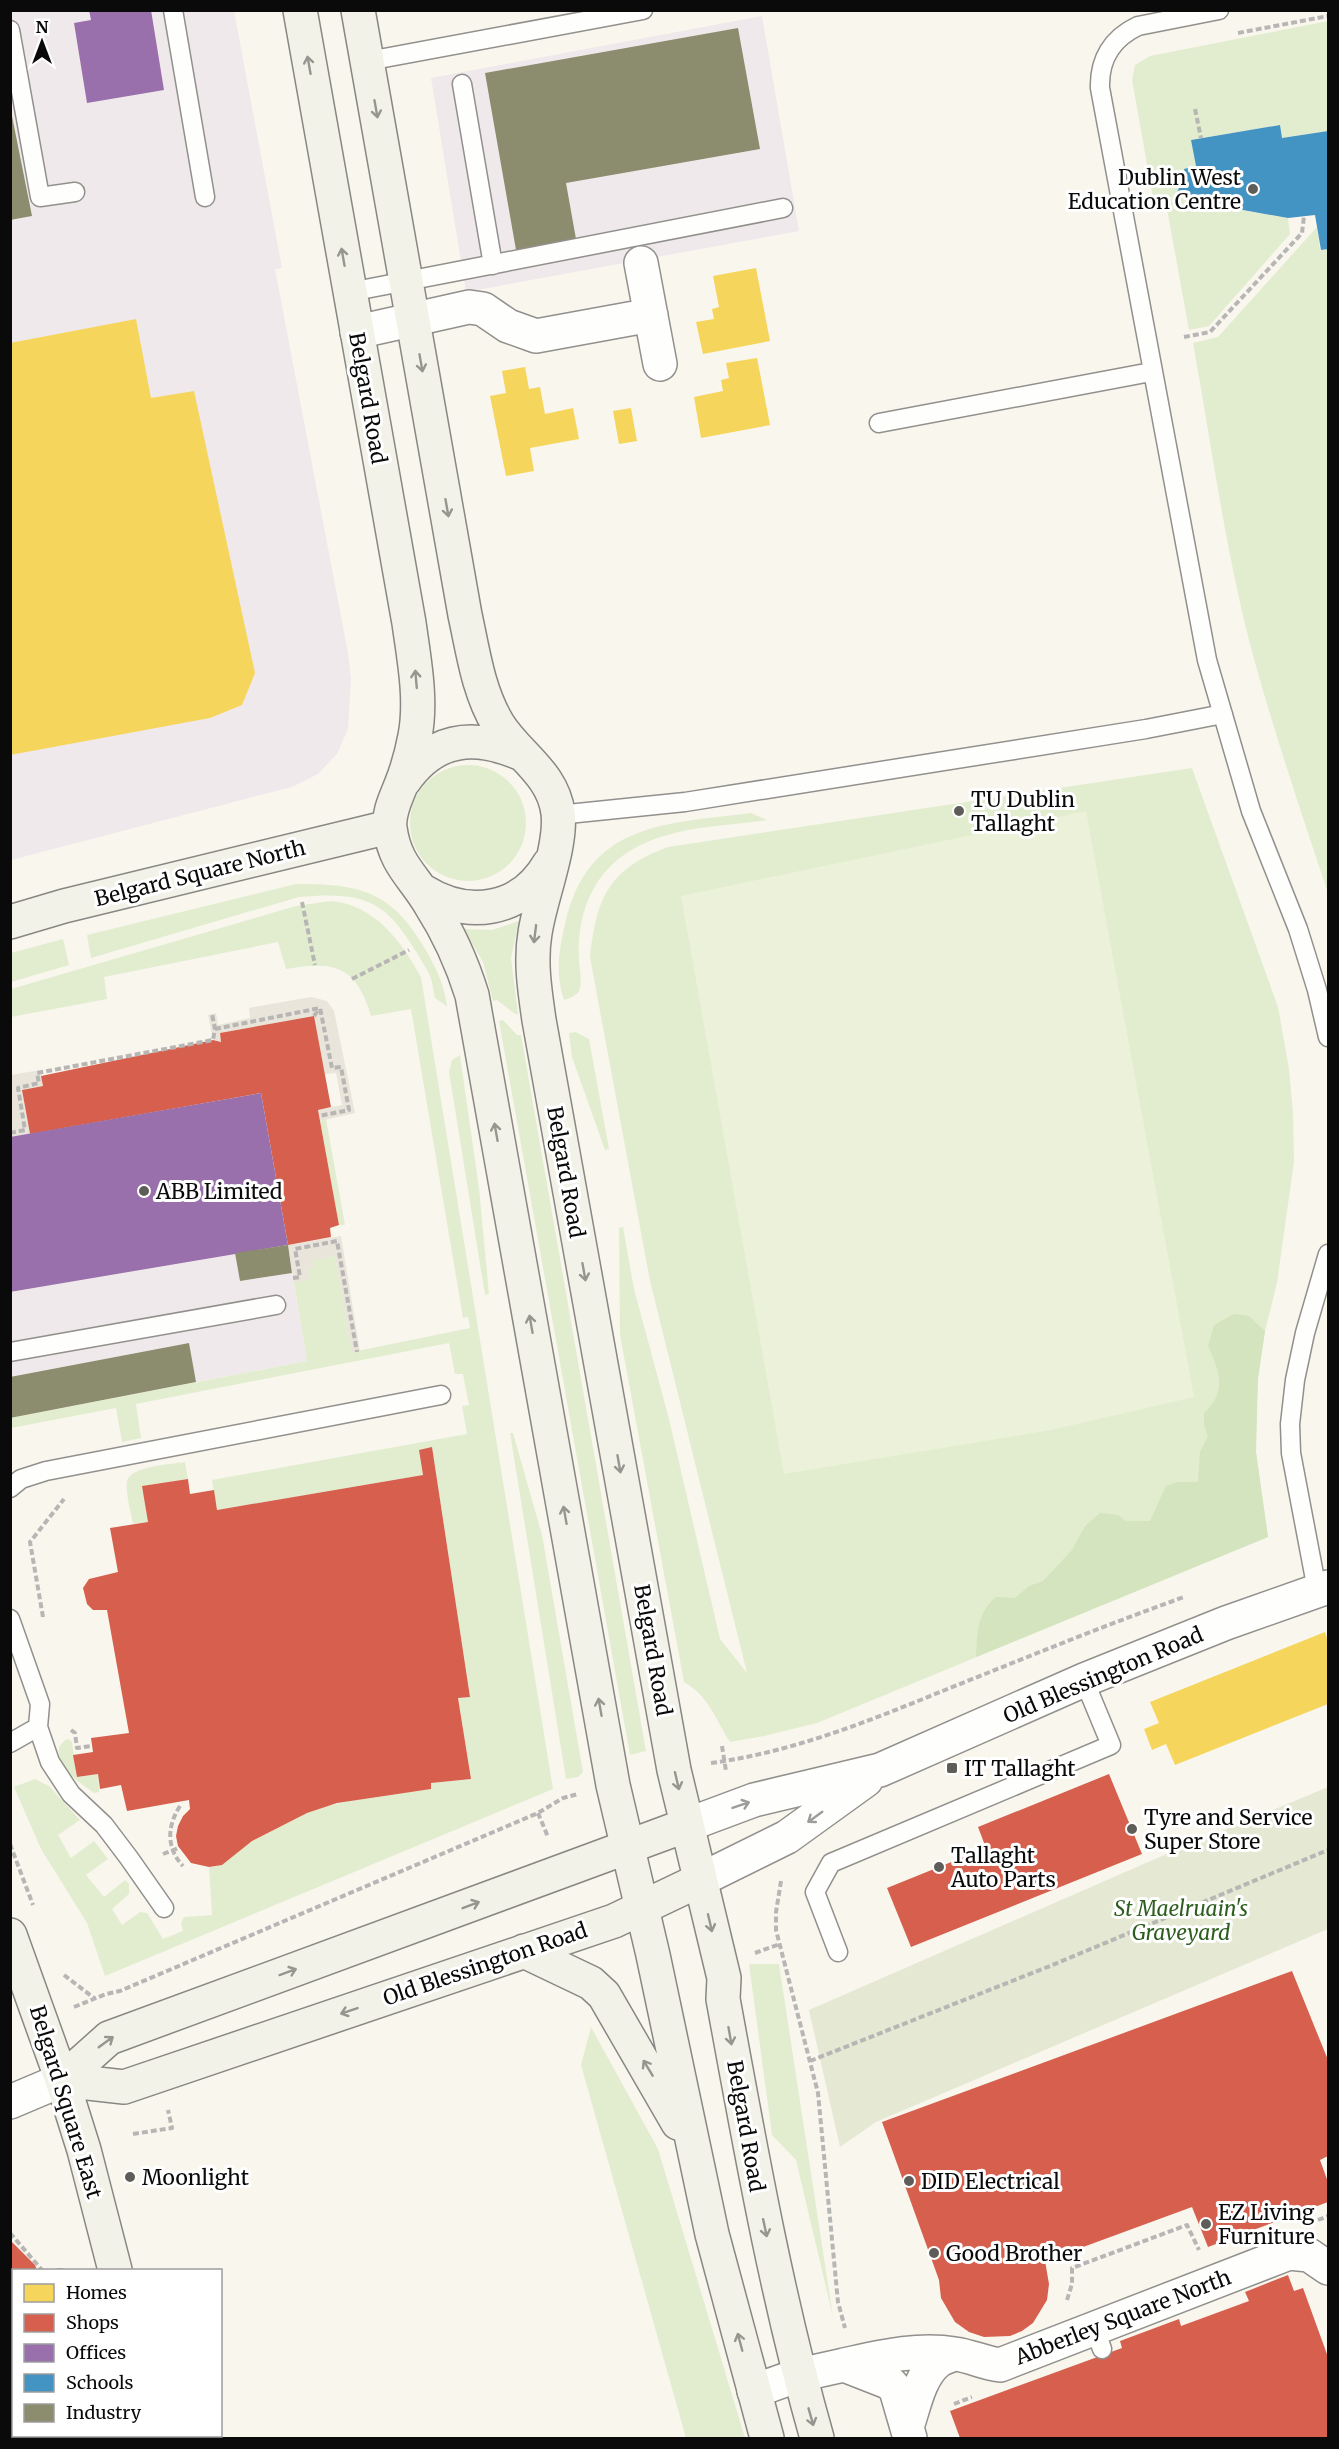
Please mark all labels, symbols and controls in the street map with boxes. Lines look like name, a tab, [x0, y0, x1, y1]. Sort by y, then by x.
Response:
north arrow	[12, 12, 72, 72]
text: N	[36, 17, 49, 37]
one-way arrow	[304, 55, 315, 75]
one-way arrow	[371, 99, 382, 119]
place label: Dublin West Education Centre	[1068, 164, 1241, 215]
marker: Dublin West Education Centre	[1246, 182, 1260, 196]
one-way arrow	[338, 247, 349, 267]
street label: Belgard Road	[343, 330, 393, 466]
one-way arrow	[416, 353, 427, 373]
one-way arrow	[442, 498, 453, 518]
one-way arrow	[410, 670, 421, 690]
place label: TU Dublin Tallaght	[971, 786, 1075, 837]
marker: TU Dublin Tallaght	[952, 804, 966, 818]
street label: Belgard Square North	[92, 834, 308, 912]
one-way arrow	[530, 924, 541, 944]
street label: Belgard Road	[541, 1104, 591, 1240]
one-way arrow	[491, 1122, 502, 1142]
place label: ABB Limited	[155, 1178, 283, 1205]
marker: ABB Limited	[137, 1184, 151, 1198]
one-way arrow	[579, 1262, 590, 1281]
one-way arrow	[525, 1314, 536, 1334]
one-way arrow	[614, 1453, 625, 1473]
one-way arrow	[560, 1506, 571, 1526]
street label: Belgard Road	[628, 1582, 678, 1718]
street label: Old Blessington Road	[999, 1621, 1207, 1729]
one-way arrow	[594, 1698, 605, 1718]
place label: IT Tallaght	[964, 1755, 1075, 1782]
marker: IT Tallaght	[945, 1761, 959, 1775]
one-way arrow	[671, 1771, 683, 1790]
one-way arrow	[732, 1798, 750, 1809]
place label: Tyre and Service Super Store	[1144, 1804, 1313, 1855]
one-way arrow	[808, 1810, 824, 1823]
marker: Tyre and Service Super Store	[1125, 1822, 1139, 1836]
place label: Tallaght Auto Parts	[950, 1842, 1056, 1893]
marker: Tallaght Auto Parts	[932, 1860, 946, 1874]
park label: St Maelruain's Graveyard	[1114, 1895, 1248, 1946]
one-way arrow	[461, 1899, 480, 1910]
one-way arrow	[705, 1913, 717, 1932]
street label: Old Blessington Road	[379, 1916, 591, 2012]
one-way arrow	[278, 1966, 297, 1977]
street label: Belgard Square East	[24, 2002, 108, 2202]
one-way arrow	[340, 2006, 359, 2017]
one-way arrow	[725, 2025, 736, 2045]
one-way arrow	[98, 2036, 114, 2048]
street label: Belgard Road	[721, 2058, 771, 2194]
one-way arrow	[641, 2060, 653, 2077]
place label: Moonlight	[142, 2164, 249, 2191]
place label: DID Electrical	[921, 2168, 1060, 2195]
marker: Moonlight	[123, 2170, 137, 2184]
marker: DID Electrical	[902, 2174, 916, 2188]
place label: EZ Living Furniture	[1218, 2199, 1315, 2250]
one-way arrow	[760, 2217, 771, 2237]
marker: EZ Living Furniture	[1199, 2217, 1213, 2231]
place label: Good Brother	[946, 2240, 1082, 2267]
marker: Good Brother	[927, 2246, 941, 2260]
street label: Abberley Square North	[1010, 2263, 1235, 2371]
legend	[12, 2269, 222, 2437]
text: Homes	[66, 2281, 127, 2304]
text: Shops	[66, 2311, 119, 2334]
one-way arrow	[734, 2332, 746, 2351]
text: Offices	[66, 2341, 126, 2364]
text: Schools	[66, 2371, 134, 2394]
text: Industry	[66, 2401, 142, 2424]
one-way arrow	[806, 2407, 817, 2426]

